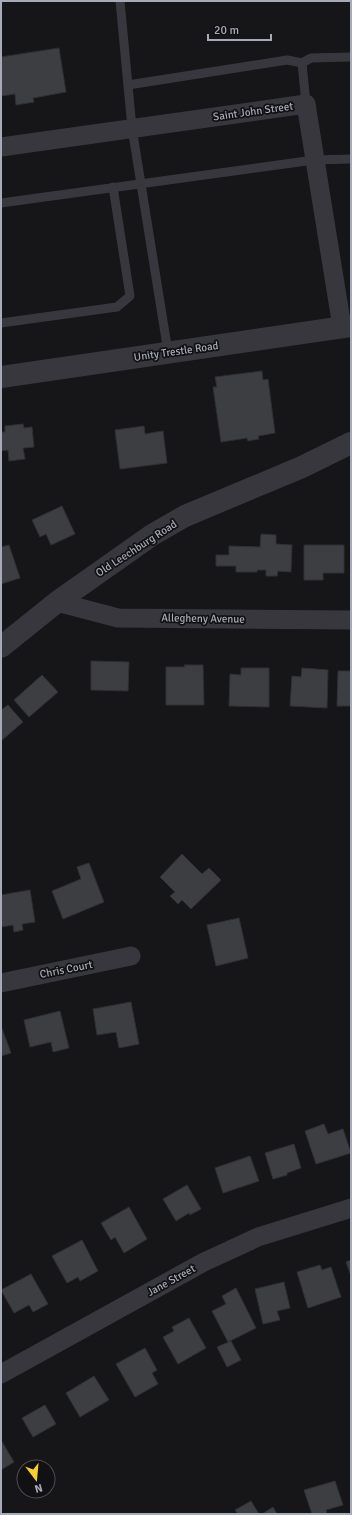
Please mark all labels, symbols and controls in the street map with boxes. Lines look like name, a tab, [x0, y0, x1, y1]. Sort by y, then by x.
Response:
scale bar	[208, 16, 271, 42]
text: 20 m	[214, 23, 239, 38]
street label: Saint John Street	[212, 99, 294, 124]
street label: Unity Trestle Road	[133, 339, 219, 364]
street label: Old Leechburg Road	[93, 517, 179, 579]
street label: Allegheny Avenue	[161, 611, 245, 626]
street label: Chris Court	[39, 958, 94, 981]
street label: Jane Street	[145, 1262, 198, 1299]
north arrow	[16, 1459, 56, 1499]
text: N	[33, 1481, 44, 1495]

